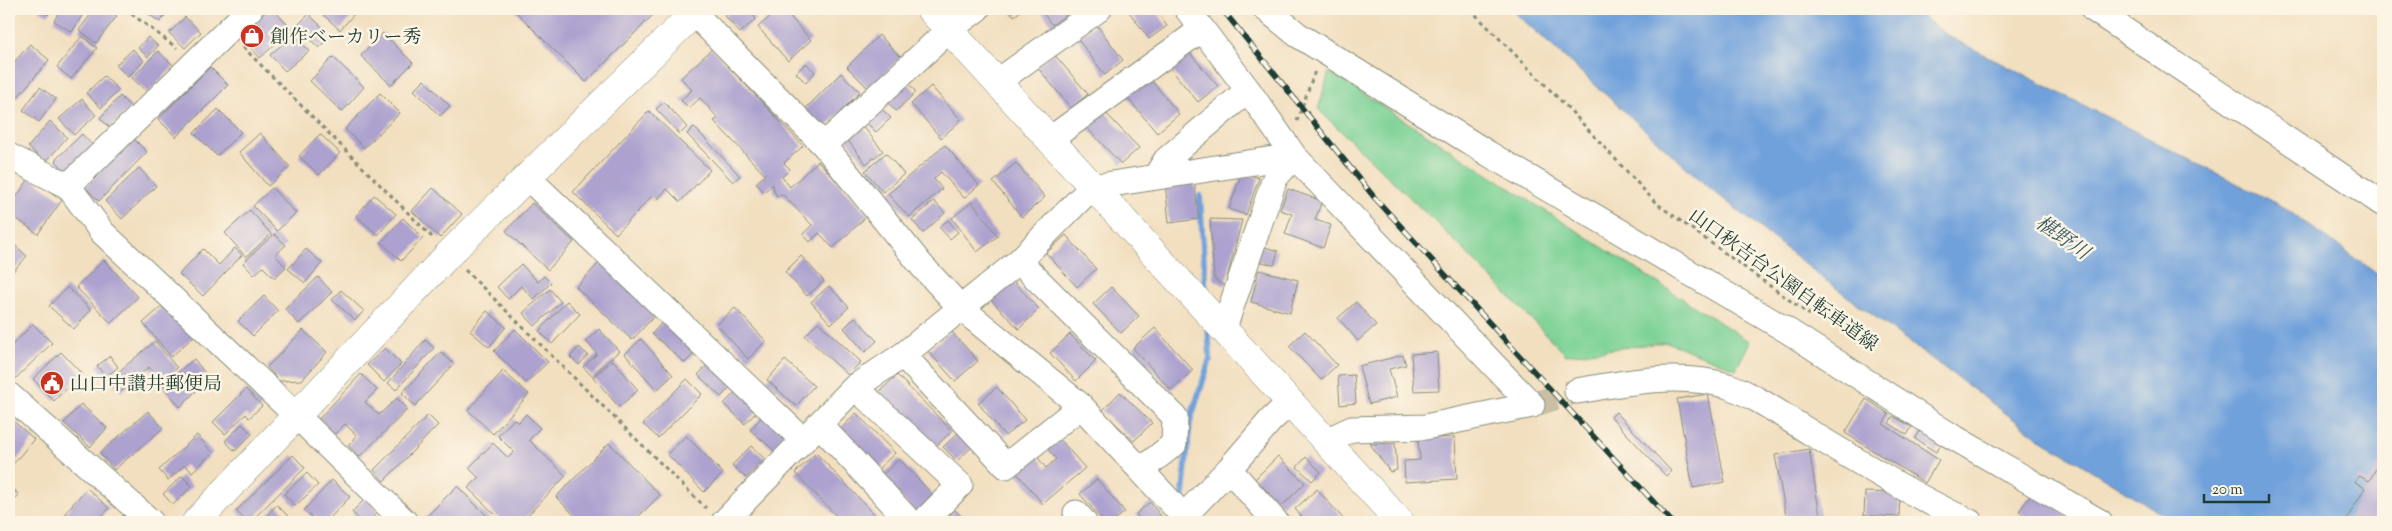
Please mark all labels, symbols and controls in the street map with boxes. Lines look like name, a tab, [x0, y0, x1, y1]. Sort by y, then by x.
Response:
shop icon: 創作ベーカリー秀	[239, 23, 265, 49]
place label: 創作ベーカリー秀	[270, 25, 422, 52]
street label: 山口秋吉台公園自転車道線	[1682, 203, 1883, 359]
water label: 椹野川	[2029, 210, 2096, 269]
public building icon: 山口中讃井郵便局	[39, 370, 65, 396]
place label: 山口中讃井郵便局	[70, 372, 222, 399]
scale bar	[2204, 471, 2270, 503]
text: 20 m	[2212, 480, 2243, 501]

